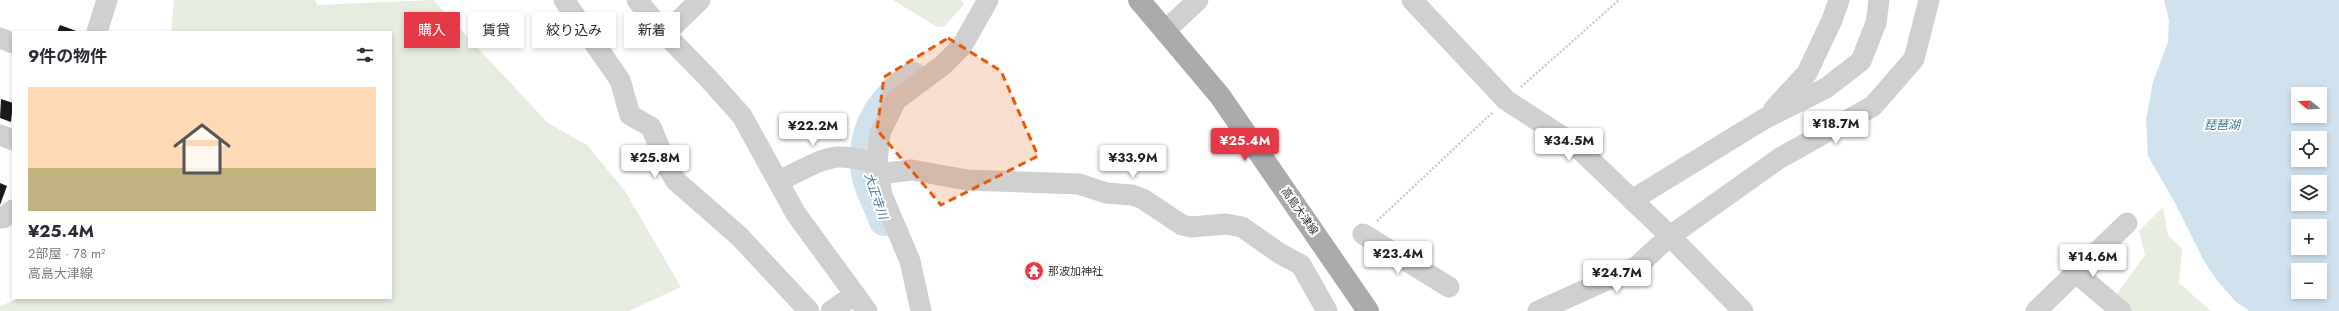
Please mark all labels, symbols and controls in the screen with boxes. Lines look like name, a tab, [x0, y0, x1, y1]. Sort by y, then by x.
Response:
chip: 購入	[404, 12, 460, 48]
chip: 賃貸	[468, 12, 524, 48]
chip: 絞り込み	[532, 12, 616, 48]
chip: 新着	[624, 12, 680, 48]
text: 9件の物件	[28, 44, 107, 68]
icon: filters	[354, 44, 376, 66]
north arrow	[2291, 87, 2327, 123]
map controls	[2291, 87, 2327, 299]
pin: ¥18.7M	[1803, 111, 1869, 145]
icon: home	[166, 113, 238, 185]
pin: ¥22.2M	[780, 113, 846, 147]
text: ¥18.7M	[1813, 114, 1859, 133]
text: ¥22.2M	[788, 116, 838, 135]
water label: 琵琶湖	[2204, 116, 2242, 134]
pin: ¥25.4M	[1212, 128, 1278, 162]
pin: ¥34.5M	[1536, 128, 1602, 162]
text: ¥25.4M	[1220, 131, 1270, 150]
text: ¥34.5M	[1544, 131, 1594, 150]
button: locate	[2291, 131, 2327, 167]
pin: ¥25.8M	[622, 145, 688, 179]
pin: ¥33.9M	[1100, 145, 1166, 179]
text: ¥25.8M	[630, 148, 680, 167]
text: ¥33.9M	[1108, 148, 1158, 167]
water label: 大正寺川	[860, 170, 893, 224]
button: layers	[2291, 175, 2327, 211]
street label: 高島大津線	[1278, 184, 1322, 238]
text: ¥25.4M	[28, 219, 94, 243]
button: +	[2291, 219, 2327, 255]
pin: ¥23.4M	[1365, 241, 1431, 275]
text: 2部屋 · 78 m²	[28, 244, 106, 263]
text: ¥23.4M	[1373, 244, 1423, 263]
pin: ¥14.6M	[2060, 244, 2126, 278]
text: ¥14.6M	[2069, 247, 2117, 266]
temple icon: 那波加神社	[1023, 260, 1045, 282]
pin: ¥24.7M	[1584, 260, 1650, 294]
place label: 那波加神社	[1048, 263, 1103, 279]
text: ¥24.7M	[1592, 263, 1642, 282]
button: −	[2291, 263, 2327, 299]
text: 高島大津線	[28, 264, 93, 283]

